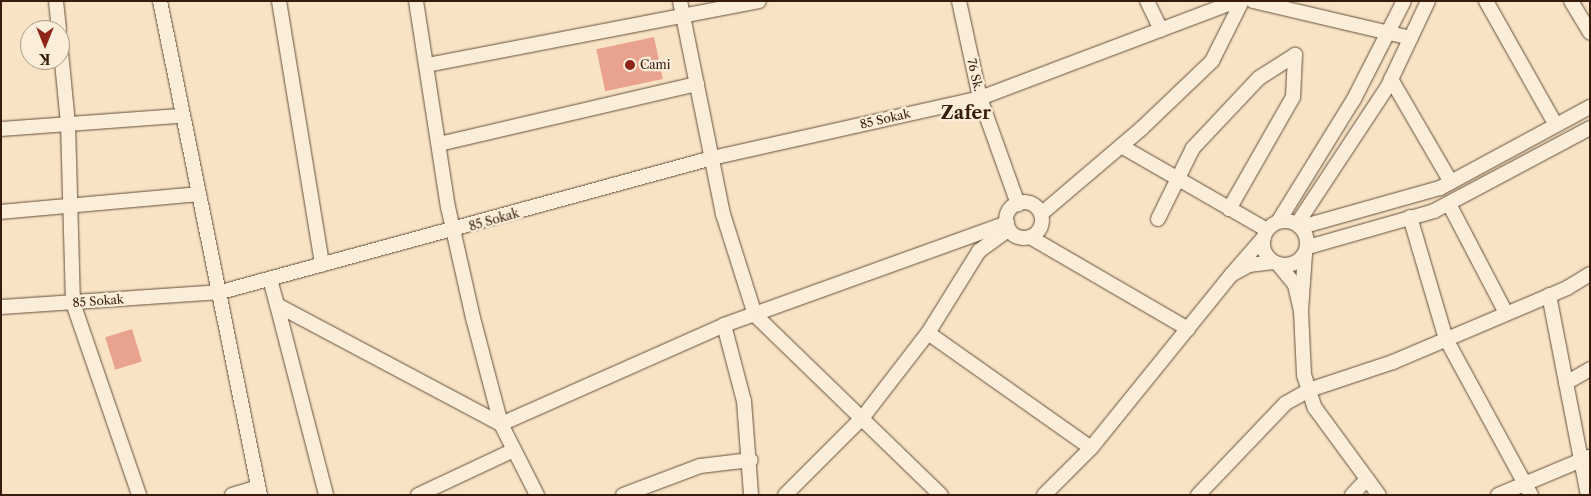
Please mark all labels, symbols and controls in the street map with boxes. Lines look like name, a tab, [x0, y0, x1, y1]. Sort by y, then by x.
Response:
north arrow	[20, 20, 70, 70]
text: K	[39, 50, 51, 68]
street label: 76 Sk.	[964, 57, 986, 93]
place label: Cami	[640, 58, 670, 72]
marker: Cami	[624, 59, 636, 71]
district label: Zafer	[941, 102, 991, 124]
street label: 85 Sokak	[858, 106, 912, 132]
street label: 85 Sokak	[467, 206, 521, 234]
street label: 85 Sokak	[72, 292, 124, 310]

